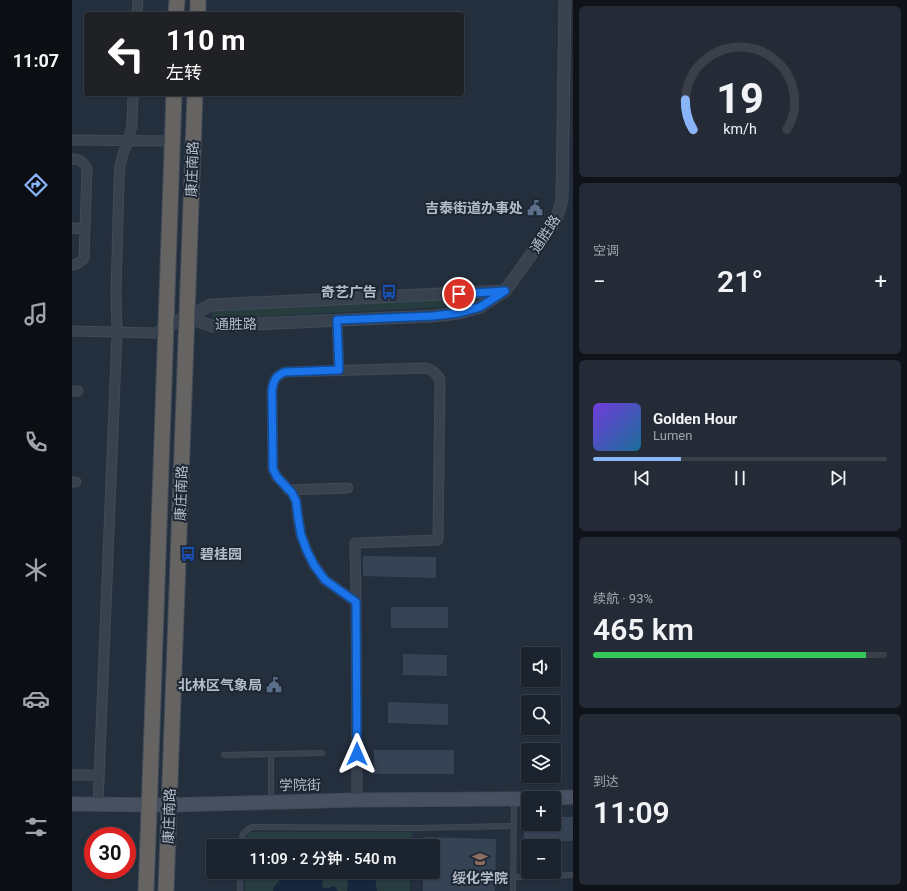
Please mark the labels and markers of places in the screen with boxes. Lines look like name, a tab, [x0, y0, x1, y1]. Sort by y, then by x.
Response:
public building icon: 吉泰街道办事处	[526, 199, 544, 217]
place label: 吉泰街道办事处	[425, 200, 523, 216]
pin	[442, 277, 476, 311]
bus stop icon: 奇艺广告	[380, 283, 398, 301]
place label: 奇艺广告	[321, 284, 377, 300]
bus stop icon: 碧桂园	[179, 545, 197, 563]
place label: 碧桂园	[200, 546, 242, 562]
public building icon: 北林区气象局	[265, 676, 283, 694]
place label: 北林区气象局	[178, 677, 262, 693]
school or university icon: 绥化学院	[471, 850, 489, 868]
place label: 绥化学院	[452, 870, 508, 886]

